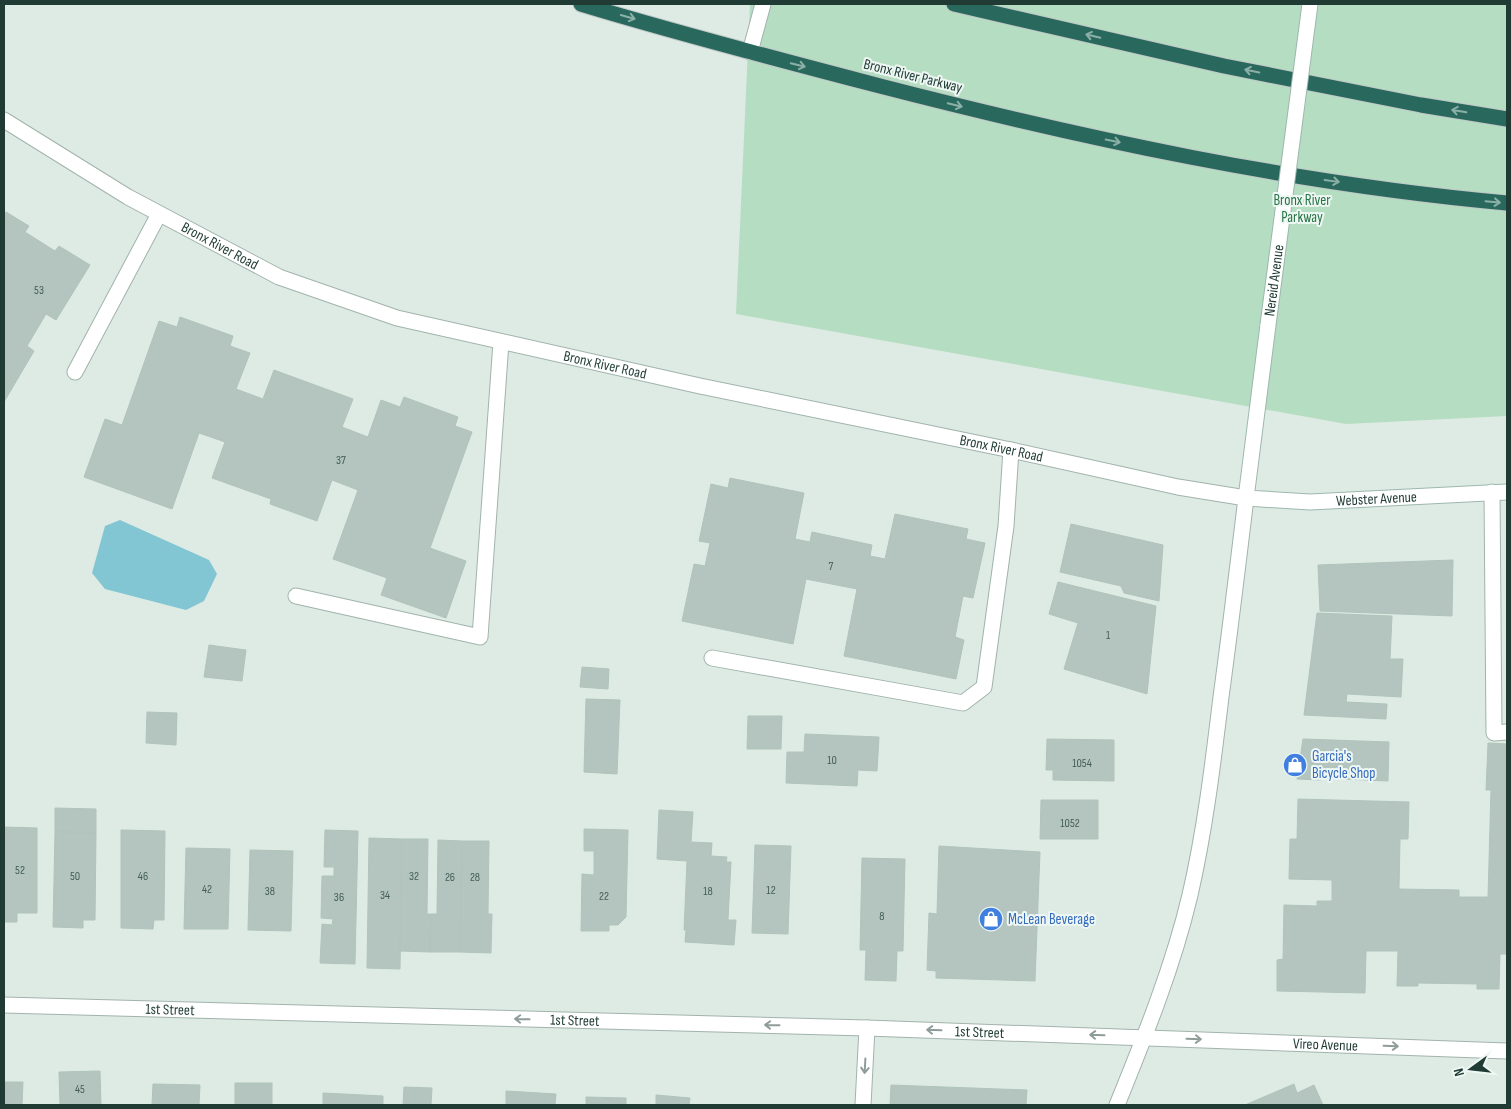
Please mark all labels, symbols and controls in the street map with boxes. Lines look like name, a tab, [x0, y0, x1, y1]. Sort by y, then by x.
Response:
one-way arrow	[620, 13, 636, 23]
one-way arrow	[1086, 31, 1102, 40]
street label: Bronx River Parkway	[862, 55, 965, 98]
one-way arrow	[789, 60, 805, 70]
one-way arrow	[1244, 66, 1260, 76]
one-way arrow	[947, 101, 963, 110]
one-way arrow	[1452, 106, 1468, 116]
one-way arrow	[1105, 137, 1121, 146]
one-way arrow	[1324, 176, 1340, 186]
park label: Bronx River Parkway	[1273, 191, 1331, 227]
one-way arrow	[1485, 197, 1501, 207]
street label: Bronx River Road	[178, 217, 262, 274]
street label: Nereid Avenue	[1260, 243, 1288, 317]
house number: 53	[34, 283, 44, 298]
street label: Bronx River Road	[562, 346, 648, 383]
street label: Bronx River Road	[958, 430, 1045, 466]
house number: 37	[336, 453, 346, 468]
street label: Webster Avenue	[1335, 487, 1417, 510]
house number: 7	[829, 559, 834, 574]
house number: 1	[1106, 628, 1111, 643]
place label: Garcia's Bicycle Shop	[1312, 747, 1376, 783]
shop icon: Garcia's Bicycle Shop	[1282, 752, 1308, 778]
house number: 10	[827, 753, 837, 768]
house number: 1054	[1072, 756, 1092, 771]
house number: 1052	[1060, 816, 1080, 831]
house number: 52	[15, 863, 25, 878]
house number: 50	[70, 869, 80, 884]
house number: 46	[138, 869, 148, 884]
house number: 32	[409, 869, 419, 884]
house number: 26	[445, 870, 455, 885]
house number: 28	[470, 870, 480, 885]
house number: 42	[202, 882, 212, 897]
house number: 12	[766, 883, 776, 898]
house number: 38	[265, 884, 275, 899]
house number: 18	[703, 884, 713, 899]
house number: 34	[380, 888, 390, 903]
house number: 22	[599, 889, 609, 904]
house number: 36	[334, 890, 344, 905]
shop icon: McLean Beverage	[978, 906, 1004, 932]
house number: 8	[879, 909, 885, 924]
place label: McLean Beverage	[1008, 910, 1095, 929]
street label: 1st Street	[145, 999, 195, 1020]
street label: 1st Street	[550, 1010, 600, 1030]
one-way arrow	[514, 1014, 530, 1023]
one-way arrow	[764, 1020, 780, 1030]
street label: 1st Street	[955, 1022, 1005, 1042]
one-way arrow	[926, 1025, 942, 1035]
one-way arrow	[1089, 1030, 1105, 1040]
one-way arrow	[1186, 1034, 1202, 1043]
street label: Vireo Avenue	[1293, 1034, 1358, 1055]
one-way arrow	[1383, 1042, 1399, 1051]
north arrow	[1446, 1044, 1496, 1094]
one-way arrow	[860, 1058, 869, 1074]
text: N	[1450, 1066, 1468, 1078]
house number: 45	[75, 1082, 85, 1097]

